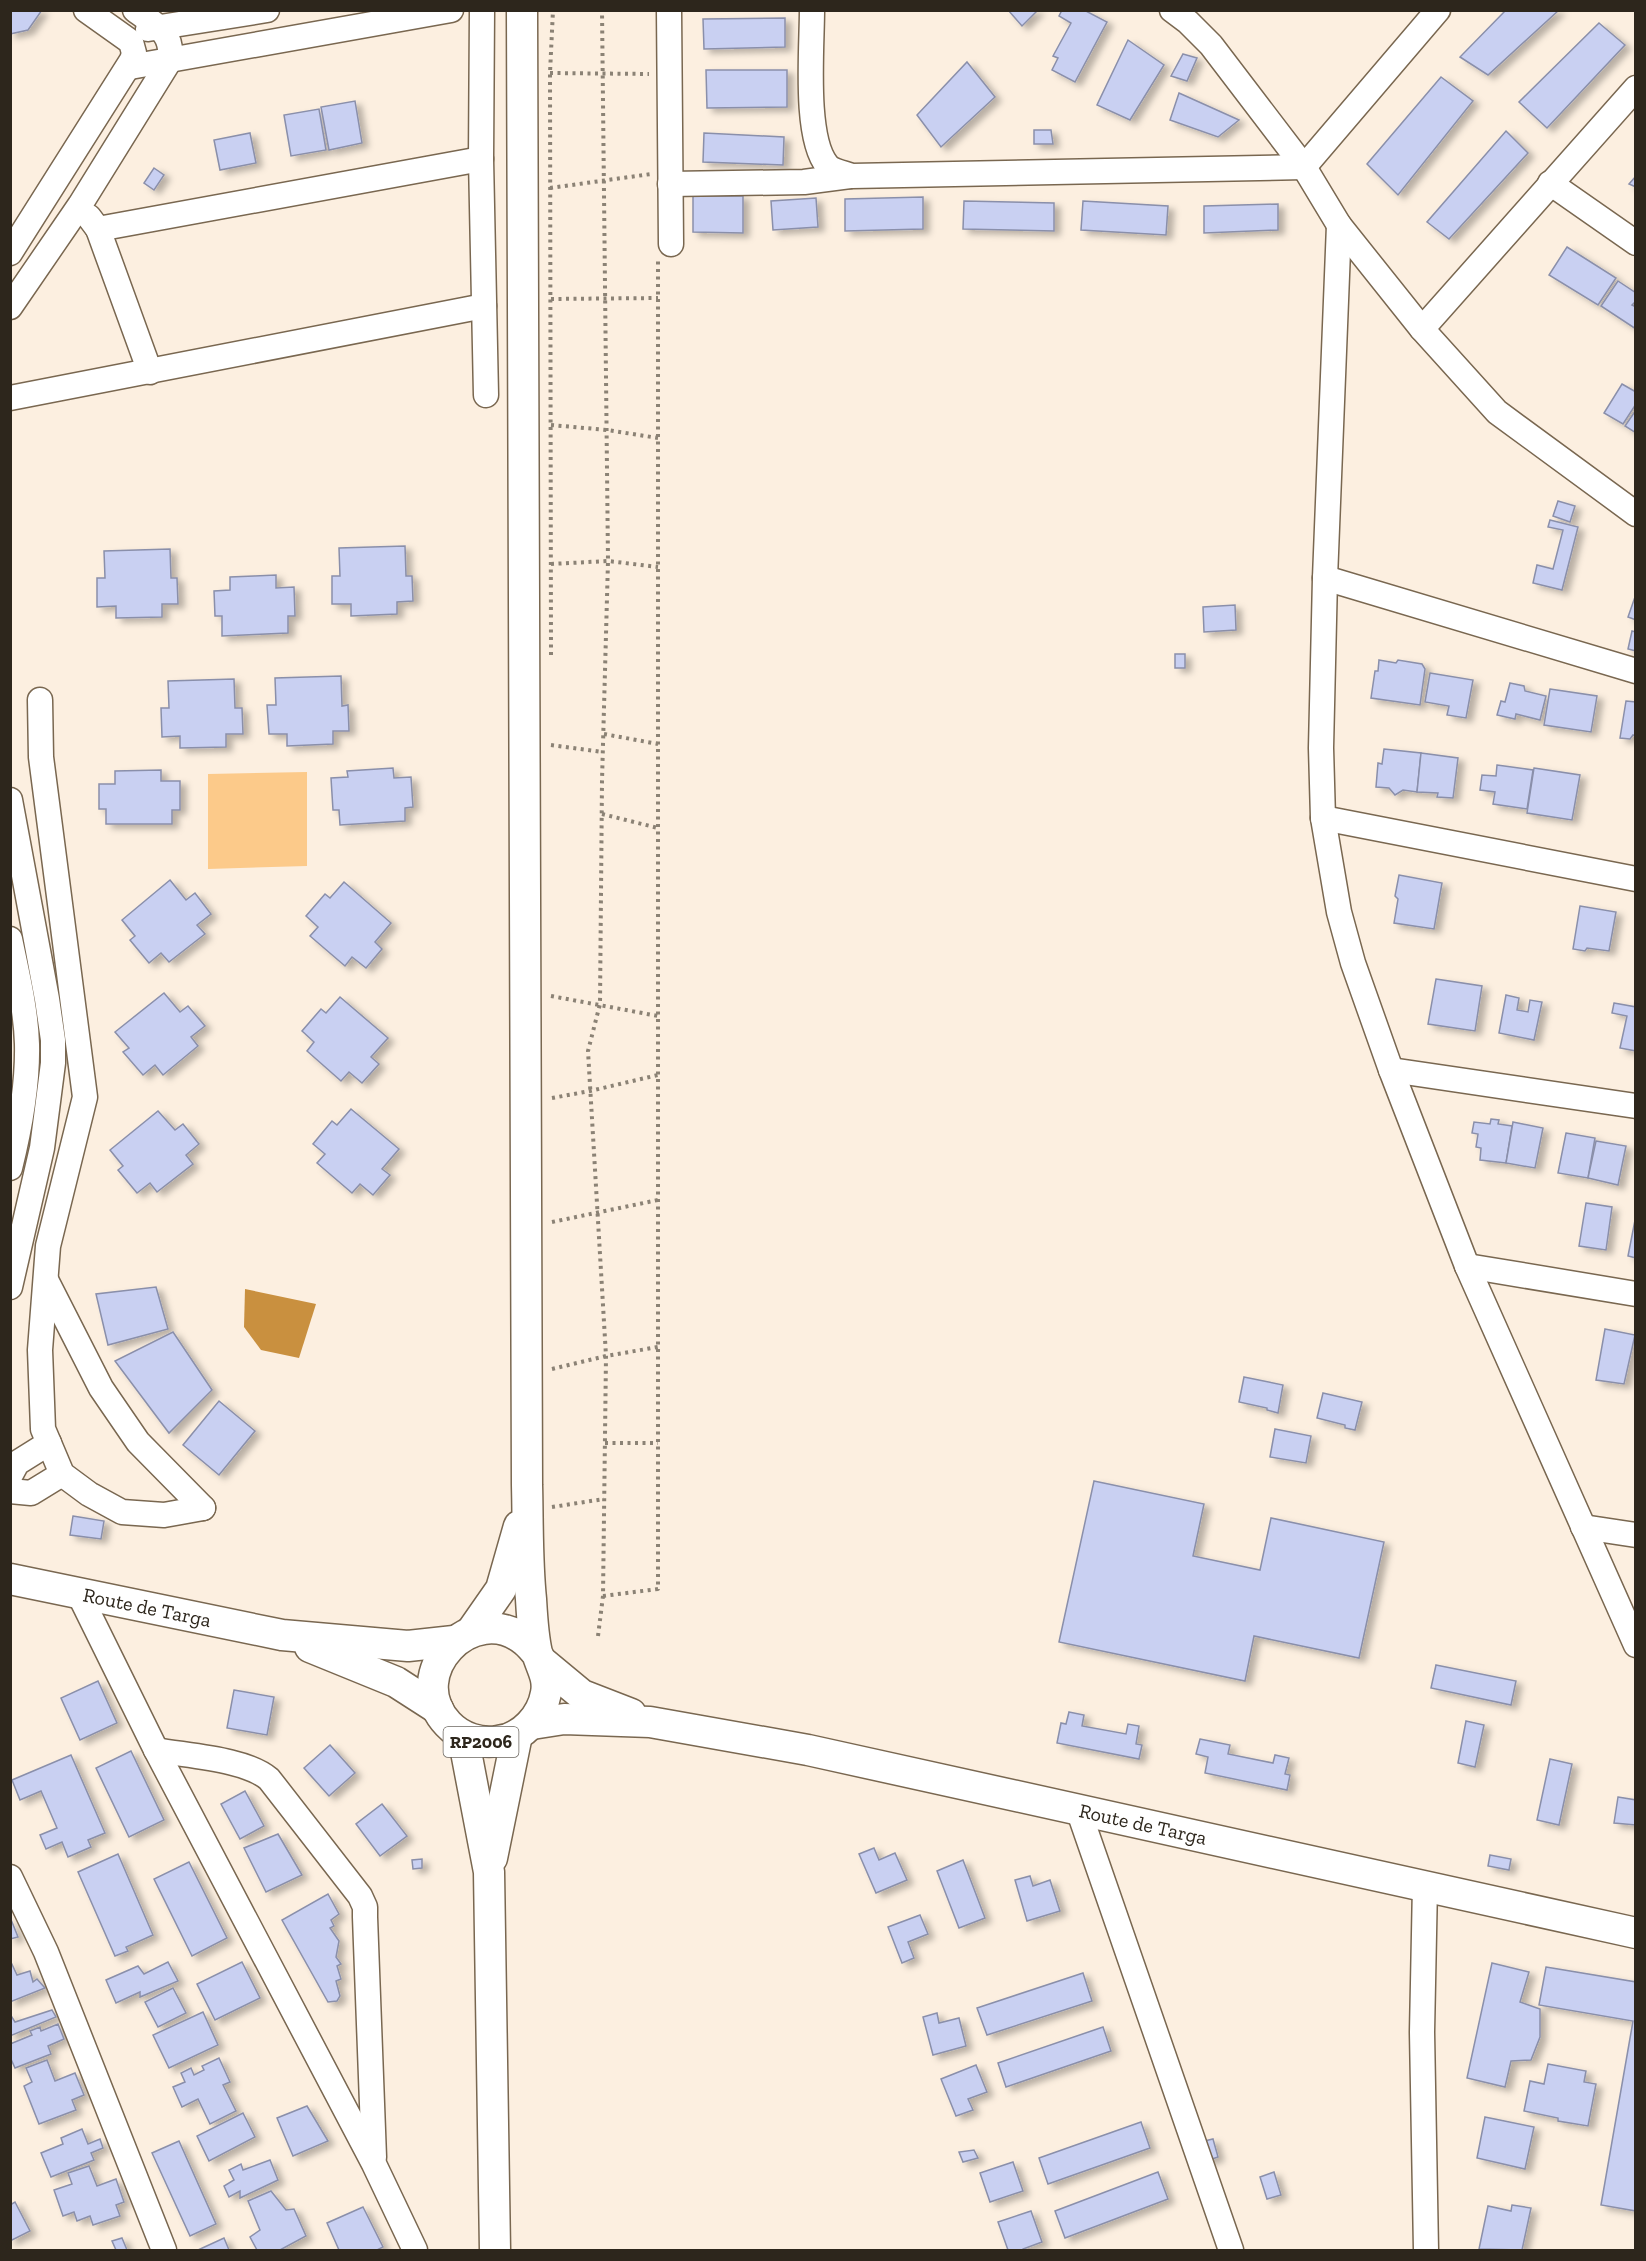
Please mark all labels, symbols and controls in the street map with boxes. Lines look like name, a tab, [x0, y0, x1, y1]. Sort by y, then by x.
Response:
street label: Route de Targa	[81, 1582, 214, 1632]
road number: RP2006	[444, 1727, 518, 1757]
street label: Route de Targa	[1077, 1798, 1209, 1850]

